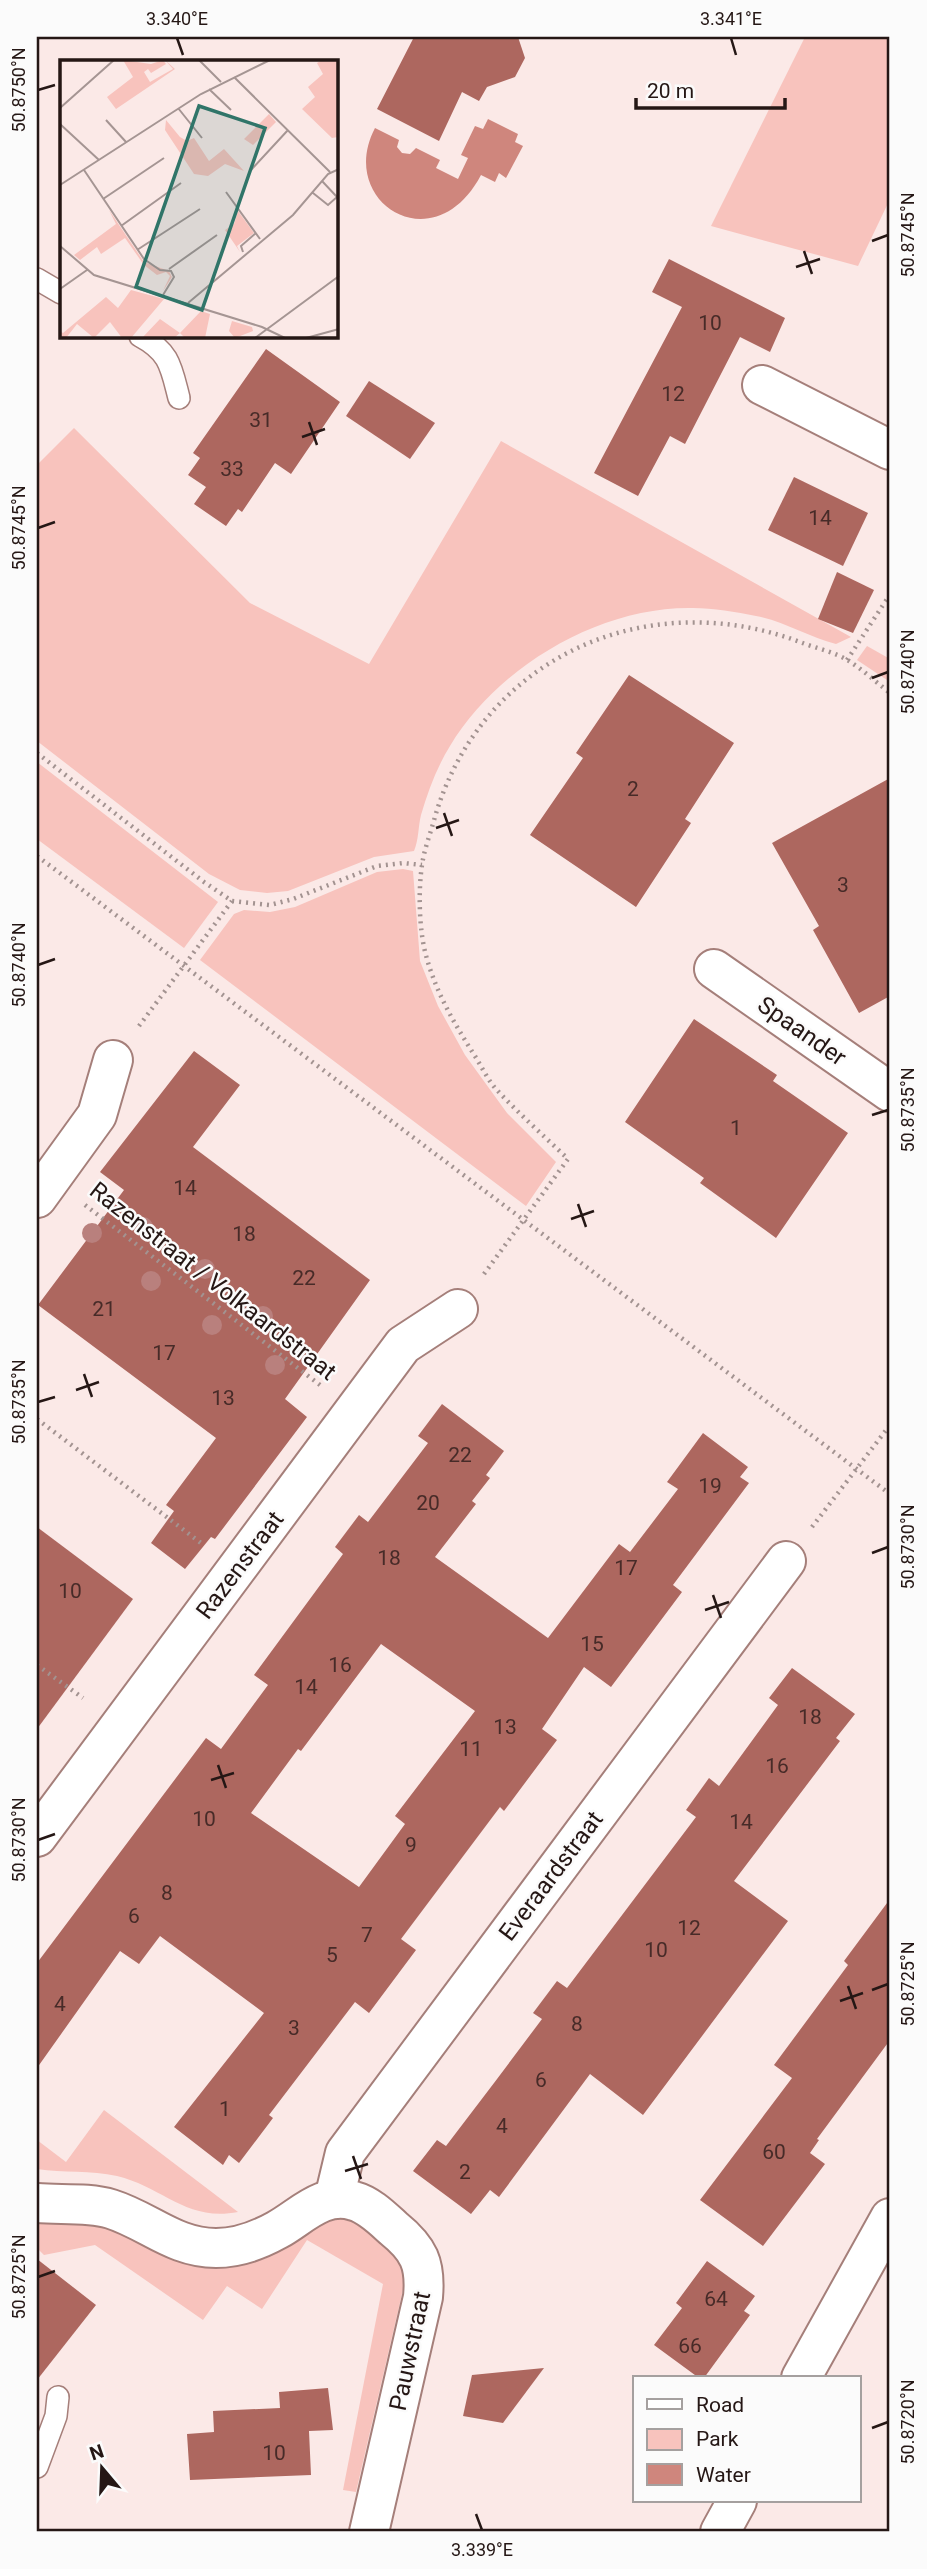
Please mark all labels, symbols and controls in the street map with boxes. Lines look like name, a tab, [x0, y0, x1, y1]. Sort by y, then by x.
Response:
text: 3.340°E	[146, 8, 208, 29]
text: 3.341°E	[700, 8, 762, 29]
text: 50.8750°N	[8, 47, 29, 133]
inset map	[60, 60, 338, 338]
scale bar	[636, 66, 785, 110]
text: 20 m	[647, 79, 694, 103]
text: 50.8745°N	[897, 192, 918, 278]
house number: 10	[698, 311, 722, 335]
house number: 12	[661, 382, 685, 406]
house number: 31	[249, 408, 273, 432]
house number: 33	[220, 457, 244, 481]
text: 50.8745°N	[8, 485, 29, 571]
house number: 14	[808, 506, 832, 530]
text: 50.8740°N	[897, 629, 918, 715]
house number: 2	[627, 777, 639, 801]
house number: 3	[837, 873, 849, 897]
text: 50.8740°N	[8, 922, 29, 1008]
street label: Spaander	[752, 990, 852, 1072]
text: 50.8735°N	[897, 1067, 918, 1153]
house number: 1	[730, 1116, 742, 1140]
street label: Razenstraat / Volkaardstraat	[84, 1176, 342, 1386]
house number: 14	[173, 1176, 197, 1200]
house number: 18	[232, 1222, 256, 1246]
house number: 22	[292, 1266, 316, 1290]
house number: 21	[92, 1297, 116, 1321]
house number: 17	[152, 1341, 176, 1365]
text: 50.8735°N	[8, 1359, 29, 1445]
house number: 13	[211, 1386, 235, 1410]
house number: 22	[448, 1443, 472, 1467]
house number: 19	[698, 1474, 722, 1498]
house number: 20	[416, 1491, 440, 1515]
text: 50.8730°N	[897, 1504, 918, 1590]
street label: Razenstraat	[190, 1506, 290, 1624]
house number: 18	[377, 1546, 401, 1570]
house number: 17	[614, 1556, 638, 1580]
house number: 10	[58, 1579, 82, 1603]
house number: 15	[580, 1632, 604, 1656]
house number: 16	[328, 1653, 352, 1677]
house number: 14	[294, 1675, 318, 1699]
house number: 18	[798, 1705, 822, 1729]
house number: 13	[493, 1715, 517, 1739]
house number: 11	[459, 1737, 483, 1761]
house number: 16	[765, 1754, 789, 1778]
text: 50.8730°N	[8, 1797, 29, 1883]
street label: Everaardstraat	[493, 1806, 609, 1946]
house number: 10	[192, 1807, 216, 1831]
house number: 14	[729, 1810, 753, 1834]
house number: 9	[405, 1833, 417, 1857]
house number: 8	[161, 1881, 173, 1905]
house number: 6	[128, 1904, 140, 1928]
house number: 12	[677, 1916, 701, 1940]
house number: 7	[361, 1923, 373, 1947]
house number: 10	[644, 1938, 668, 1962]
text: 50.8725°N	[897, 1941, 918, 2027]
house number: 5	[326, 1943, 338, 1967]
house number: 4	[54, 1992, 66, 2016]
house number: 8	[571, 2012, 583, 2036]
house number: 3	[288, 2016, 300, 2040]
house number: 6	[535, 2068, 547, 2092]
house number: 1	[219, 2097, 231, 2121]
house number: 4	[496, 2114, 508, 2138]
house number: 60	[762, 2140, 786, 2164]
house number: 2	[459, 2160, 471, 2184]
text: 50.8725°N	[8, 2234, 29, 2320]
house number: 64	[704, 2287, 728, 2311]
street label: Pauwstraat	[384, 2289, 436, 2413]
house number: 66	[678, 2334, 702, 2358]
legend	[633, 2376, 860, 2502]
text: 50.8720°N	[897, 2379, 918, 2465]
text: Road	[696, 2393, 744, 2417]
text: Park	[696, 2427, 739, 2451]
north arrow	[66, 2432, 136, 2502]
text: N	[87, 2439, 107, 2465]
house number: 10	[262, 2441, 286, 2465]
text: Water	[696, 2463, 751, 2487]
text: 3.339°E	[451, 2539, 513, 2560]

